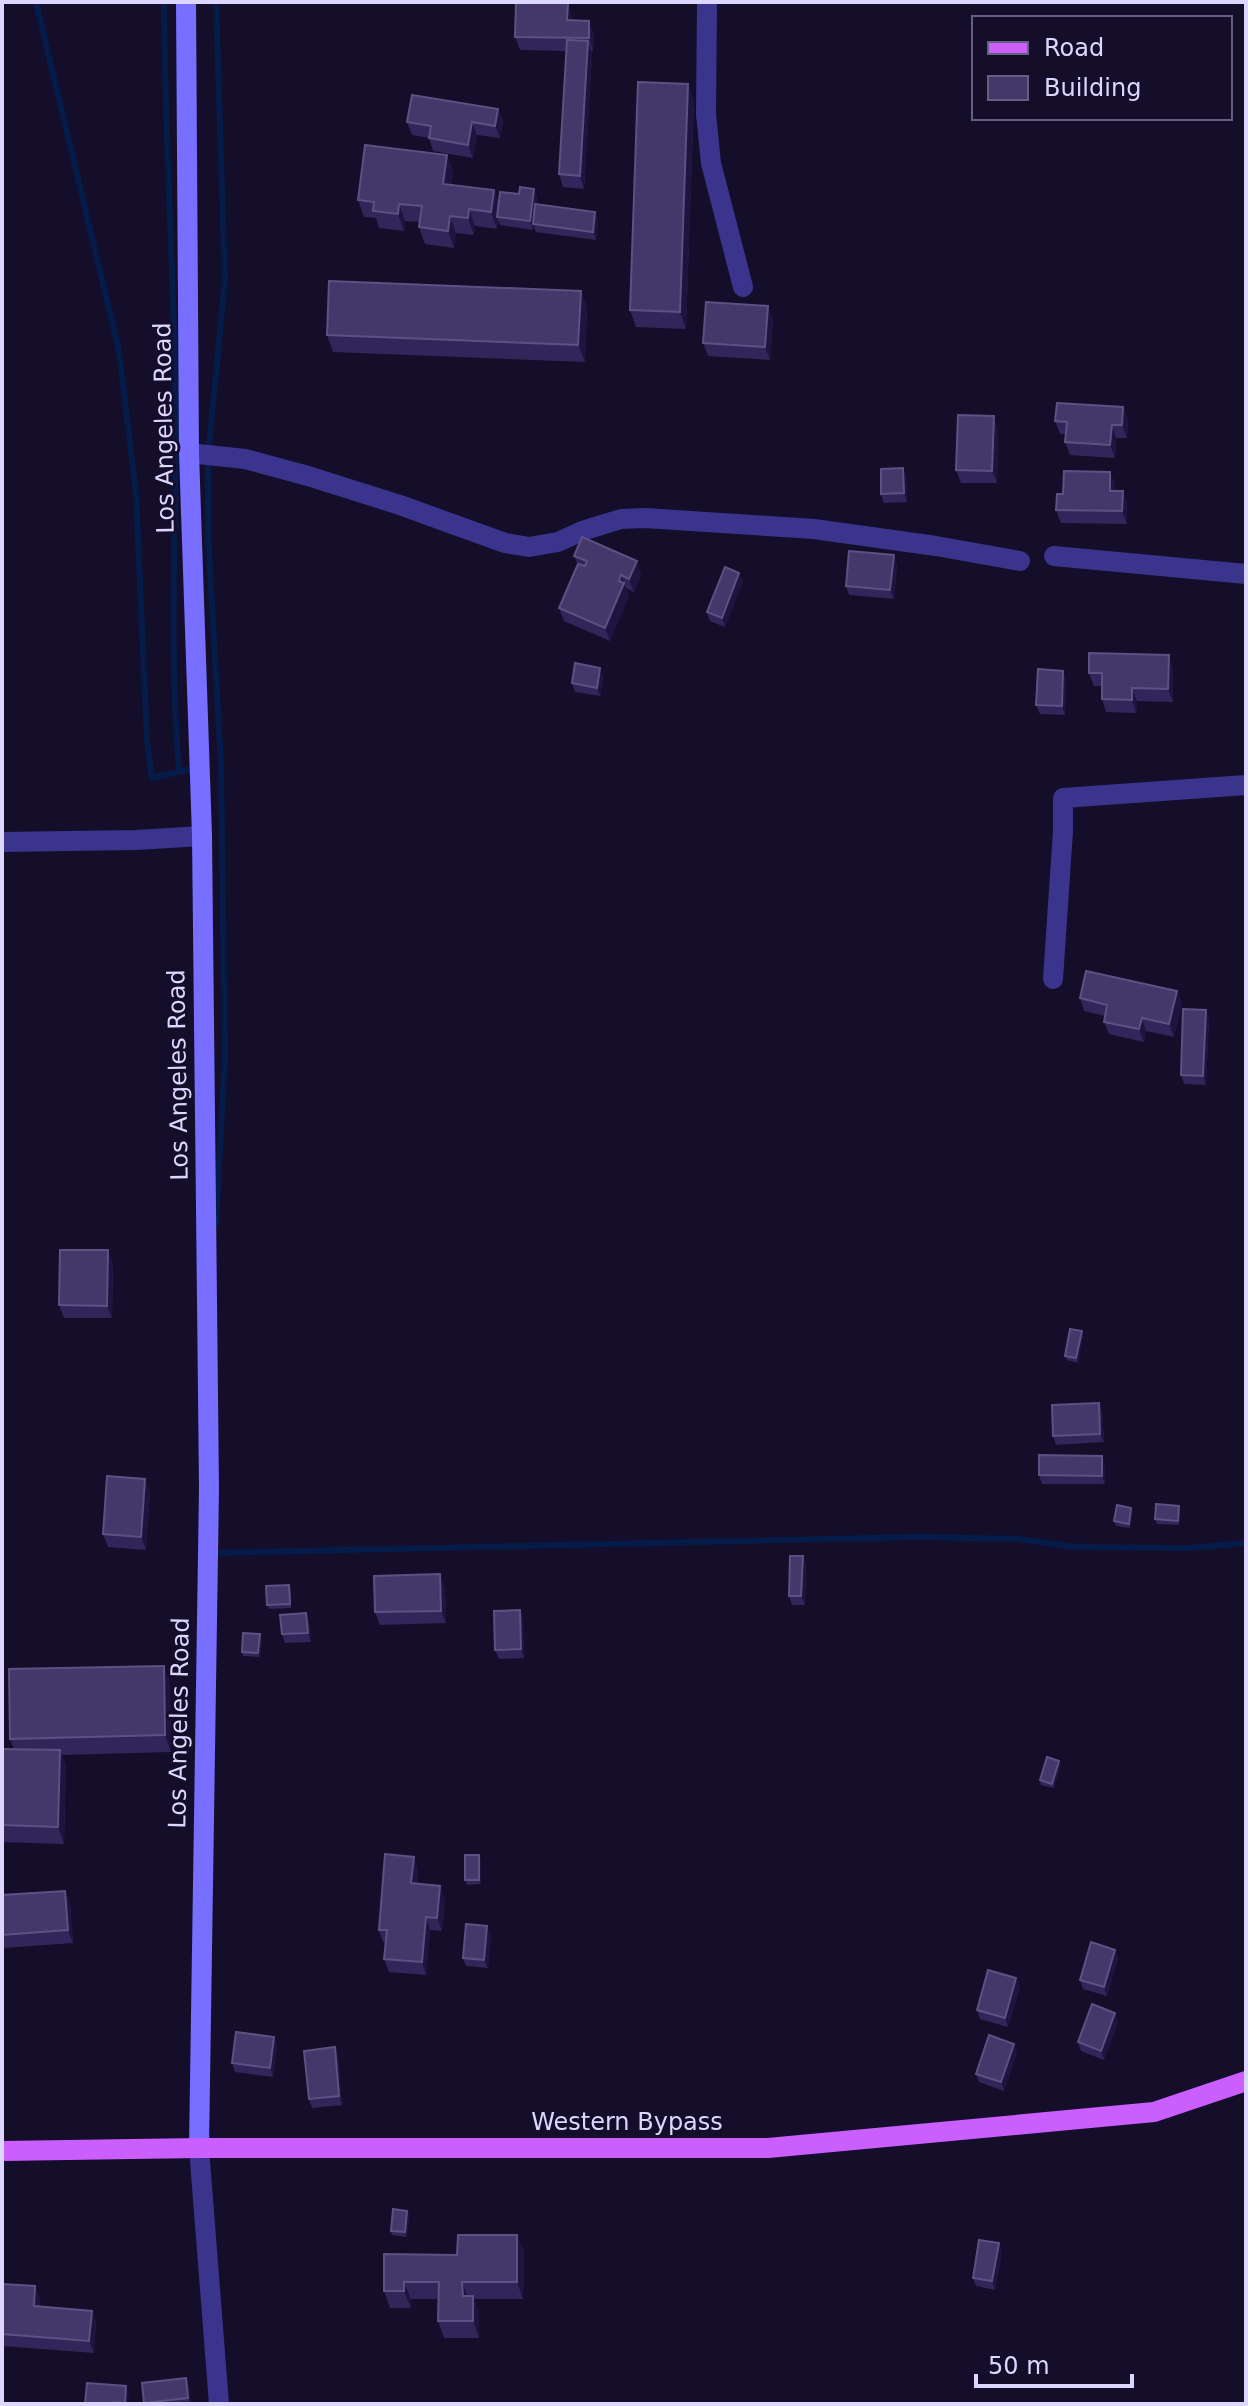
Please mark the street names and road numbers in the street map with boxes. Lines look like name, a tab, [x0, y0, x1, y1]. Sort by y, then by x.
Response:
street label: Los Angeles Road	[148, 322, 180, 534]
street label: Los Angeles Road	[162, 969, 194, 1181]
street label: Los Angeles Road	[163, 1617, 195, 1829]
street label: Western Bypass	[531, 2108, 723, 2136]

